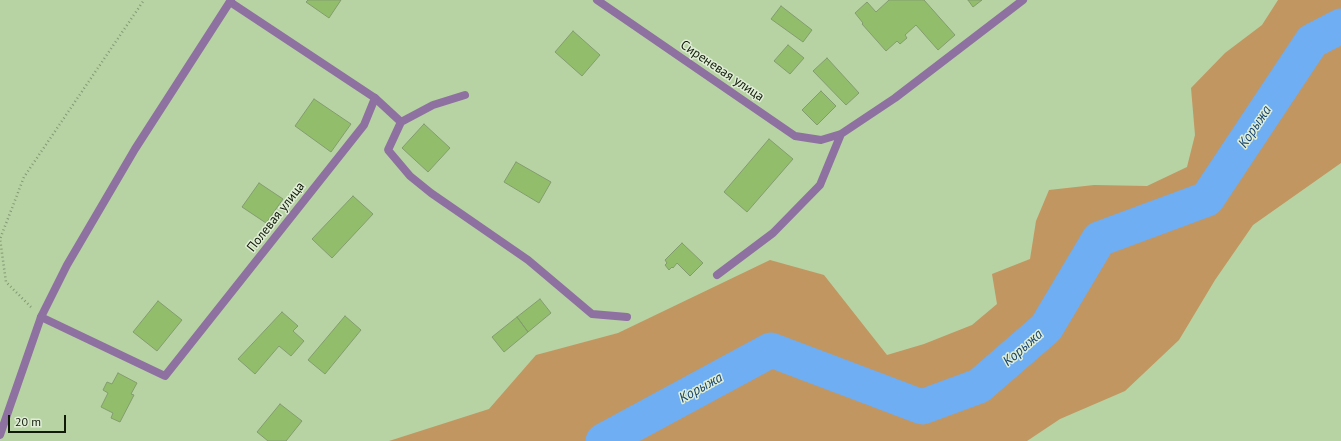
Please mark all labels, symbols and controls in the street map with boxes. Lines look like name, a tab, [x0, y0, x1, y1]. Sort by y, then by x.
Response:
street label: Сиреневая улица	[677, 37, 767, 105]
water label: Корыжа	[1235, 103, 1275, 151]
street label: Полевая улица	[244, 179, 308, 255]
water label: Корыжа	[1000, 326, 1046, 370]
water label: Корыжа	[676, 369, 726, 407]
scale bar	[10, 407, 68, 433]
text: 20 m	[15, 414, 41, 429]

